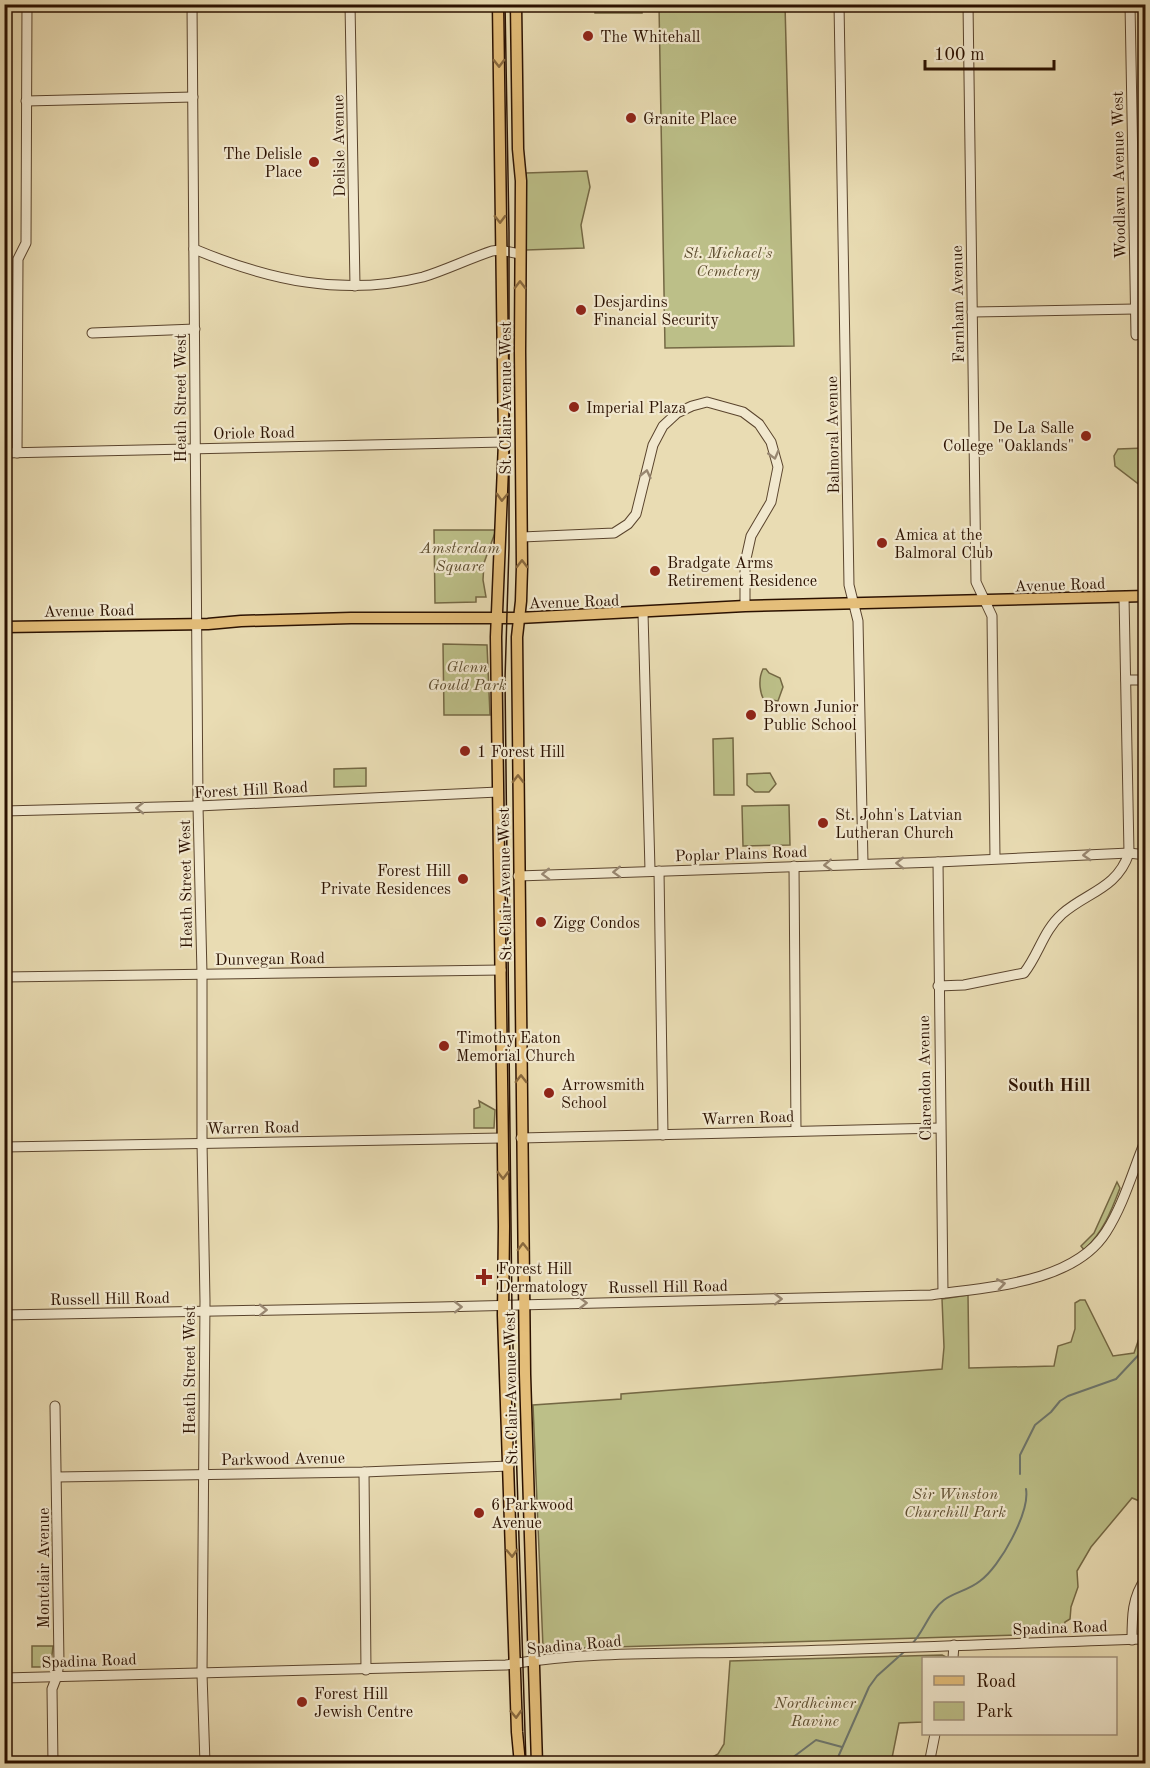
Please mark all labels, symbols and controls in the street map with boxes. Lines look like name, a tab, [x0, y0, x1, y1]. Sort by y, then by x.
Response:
marker: The Whitehall	[581, 29, 595, 43]
place label: The Whitehall	[600, 30, 700, 46]
scale bar	[925, 33, 1054, 71]
text: 100 m	[934, 46, 985, 64]
one-way arrow	[493, 58, 505, 67]
street label: Woodlawn Avenue West	[1111, 90, 1129, 259]
street label: Delisle Avenue	[331, 95, 349, 197]
marker: Granite Place	[624, 111, 638, 125]
place label: Granite Place	[643, 112, 737, 128]
place label: The Delisle Place	[223, 147, 302, 181]
marker: The Delisle Place	[307, 155, 321, 169]
one-way arrow	[494, 215, 506, 224]
street label: Farnham Avenue	[950, 245, 968, 363]
park label: St. Michael's Cemetery	[684, 246, 773, 280]
one-way arrow	[514, 280, 526, 289]
place label: Desjardins Financial Security	[593, 295, 720, 329]
marker: Desjardins Financial Security	[574, 303, 588, 317]
street label: St. Clair Avenue West	[499, 321, 515, 475]
street label: Heath Street West	[174, 333, 190, 463]
street label: Balmoral Avenue	[825, 376, 843, 494]
marker: Imperial Plaza	[567, 400, 581, 414]
place label: Imperial Plaza	[586, 401, 686, 417]
place label: De La Salle College "Oaklands"	[943, 421, 1074, 455]
street label: Oriole Road	[213, 425, 295, 443]
marker: De La Salle College "Oaklands"	[1079, 429, 1093, 443]
one-way arrow	[767, 450, 780, 460]
one-way arrow	[639, 469, 652, 479]
one-way arrow	[496, 493, 508, 502]
place label: Amica at the Balmoral Club	[894, 528, 993, 562]
marker: Amica at the Balmoral Club	[875, 536, 889, 550]
park label: Amsterdam Square	[419, 541, 500, 575]
place label: Bradgate Arms Retirement Residence	[667, 556, 817, 590]
one-way arrow	[516, 559, 528, 568]
marker: Bradgate Arms Retirement Residence	[648, 564, 662, 578]
street label: Avenue Road	[1014, 576, 1106, 596]
street label: Avenue Road	[528, 593, 620, 613]
street label: Avenue Road	[43, 603, 135, 621]
park label: Glenn Gould Park	[427, 660, 507, 694]
place label: Brown Junior Public School	[763, 700, 859, 734]
marker: Brown Junior Public School	[744, 708, 758, 722]
marker: 1 Forest Hill	[458, 744, 472, 758]
place label: 1 Forest Hill	[477, 745, 565, 761]
one-way arrow	[511, 775, 524, 784]
street label: Forest Hill Road	[194, 780, 309, 802]
one-way arrow	[135, 801, 144, 814]
street label: St. Clair Avenue West	[497, 807, 515, 961]
place label: St. John's Latvian Lutheran Church	[835, 808, 963, 842]
marker: St. John's Latvian Lutheran Church	[816, 816, 830, 830]
street label: Heath Street West	[178, 819, 196, 949]
street label: Poplar Plains Road	[674, 845, 808, 865]
one-way arrow	[1083, 849, 1092, 862]
one-way arrow	[896, 856, 905, 869]
one-way arrow	[824, 858, 833, 871]
place label: Forest Hill Private Residences	[320, 864, 451, 898]
one-way arrow	[612, 865, 621, 878]
one-way arrow	[542, 868, 551, 881]
marker: Forest Hill Private Residences	[456, 872, 470, 886]
marker: Zigg Condos	[534, 915, 548, 929]
place label: Zigg Condos	[553, 916, 640, 932]
street label: Dunvegan Road	[215, 951, 325, 969]
street label: Clarendon Avenue	[917, 1015, 935, 1141]
place label: Timothy Eaton Memorial Church	[456, 1031, 575, 1065]
marker: Timothy Eaton Memorial Church	[437, 1039, 451, 1053]
one-way arrow	[515, 1075, 527, 1084]
district label: South Hill	[1007, 1077, 1091, 1095]
place label: Arrowsmith School	[561, 1078, 645, 1112]
marker: Arrowsmith School	[542, 1086, 556, 1100]
street label: Warren Road	[701, 1109, 795, 1129]
street label: Warren Road	[206, 1120, 300, 1138]
one-way arrow	[497, 1170, 509, 1179]
one-way arrow	[517, 1242, 529, 1251]
place label: Forest Hill Dermatology	[498, 1262, 588, 1296]
marker: Forest Hill Dermatology	[475, 1268, 493, 1286]
one-way arrow	[996, 1278, 1005, 1290]
street label: Russell Hill Road	[608, 1279, 728, 1297]
street label: Russell Hill Road	[50, 1291, 170, 1309]
one-way arrow	[773, 1292, 782, 1305]
one-way arrow	[578, 1297, 587, 1310]
one-way arrow	[453, 1300, 462, 1313]
one-way arrow	[258, 1304, 267, 1316]
street label: Heath Street West	[183, 1305, 199, 1435]
street label: St. Clair Avenue West	[503, 1311, 521, 1465]
street label: Parkwood Avenue	[221, 1451, 345, 1469]
park label: Sir Winston Churchill Park	[904, 1487, 1006, 1521]
place label: 6 Parkwood Avenue	[491, 1498, 574, 1532]
marker: 6 Parkwood Avenue	[472, 1506, 486, 1520]
street label: Montclair Avenue	[37, 1508, 53, 1628]
one-way arrow	[506, 1549, 518, 1558]
street label: Spadina Road	[1012, 1619, 1108, 1639]
street label: Spadina Road	[526, 1634, 622, 1658]
street label: Spadina Road	[41, 1652, 137, 1672]
legend	[922, 1657, 1117, 1735]
text: Road	[976, 1673, 1016, 1691]
place label: Forest Hill Jewish Centre	[314, 1687, 413, 1721]
marker: Forest Hill Jewish Centre	[295, 1695, 309, 1709]
park label: Nordheimer Ravine	[773, 1696, 857, 1730]
text: Park	[976, 1703, 1013, 1721]
one-way arrow	[510, 1709, 522, 1718]

